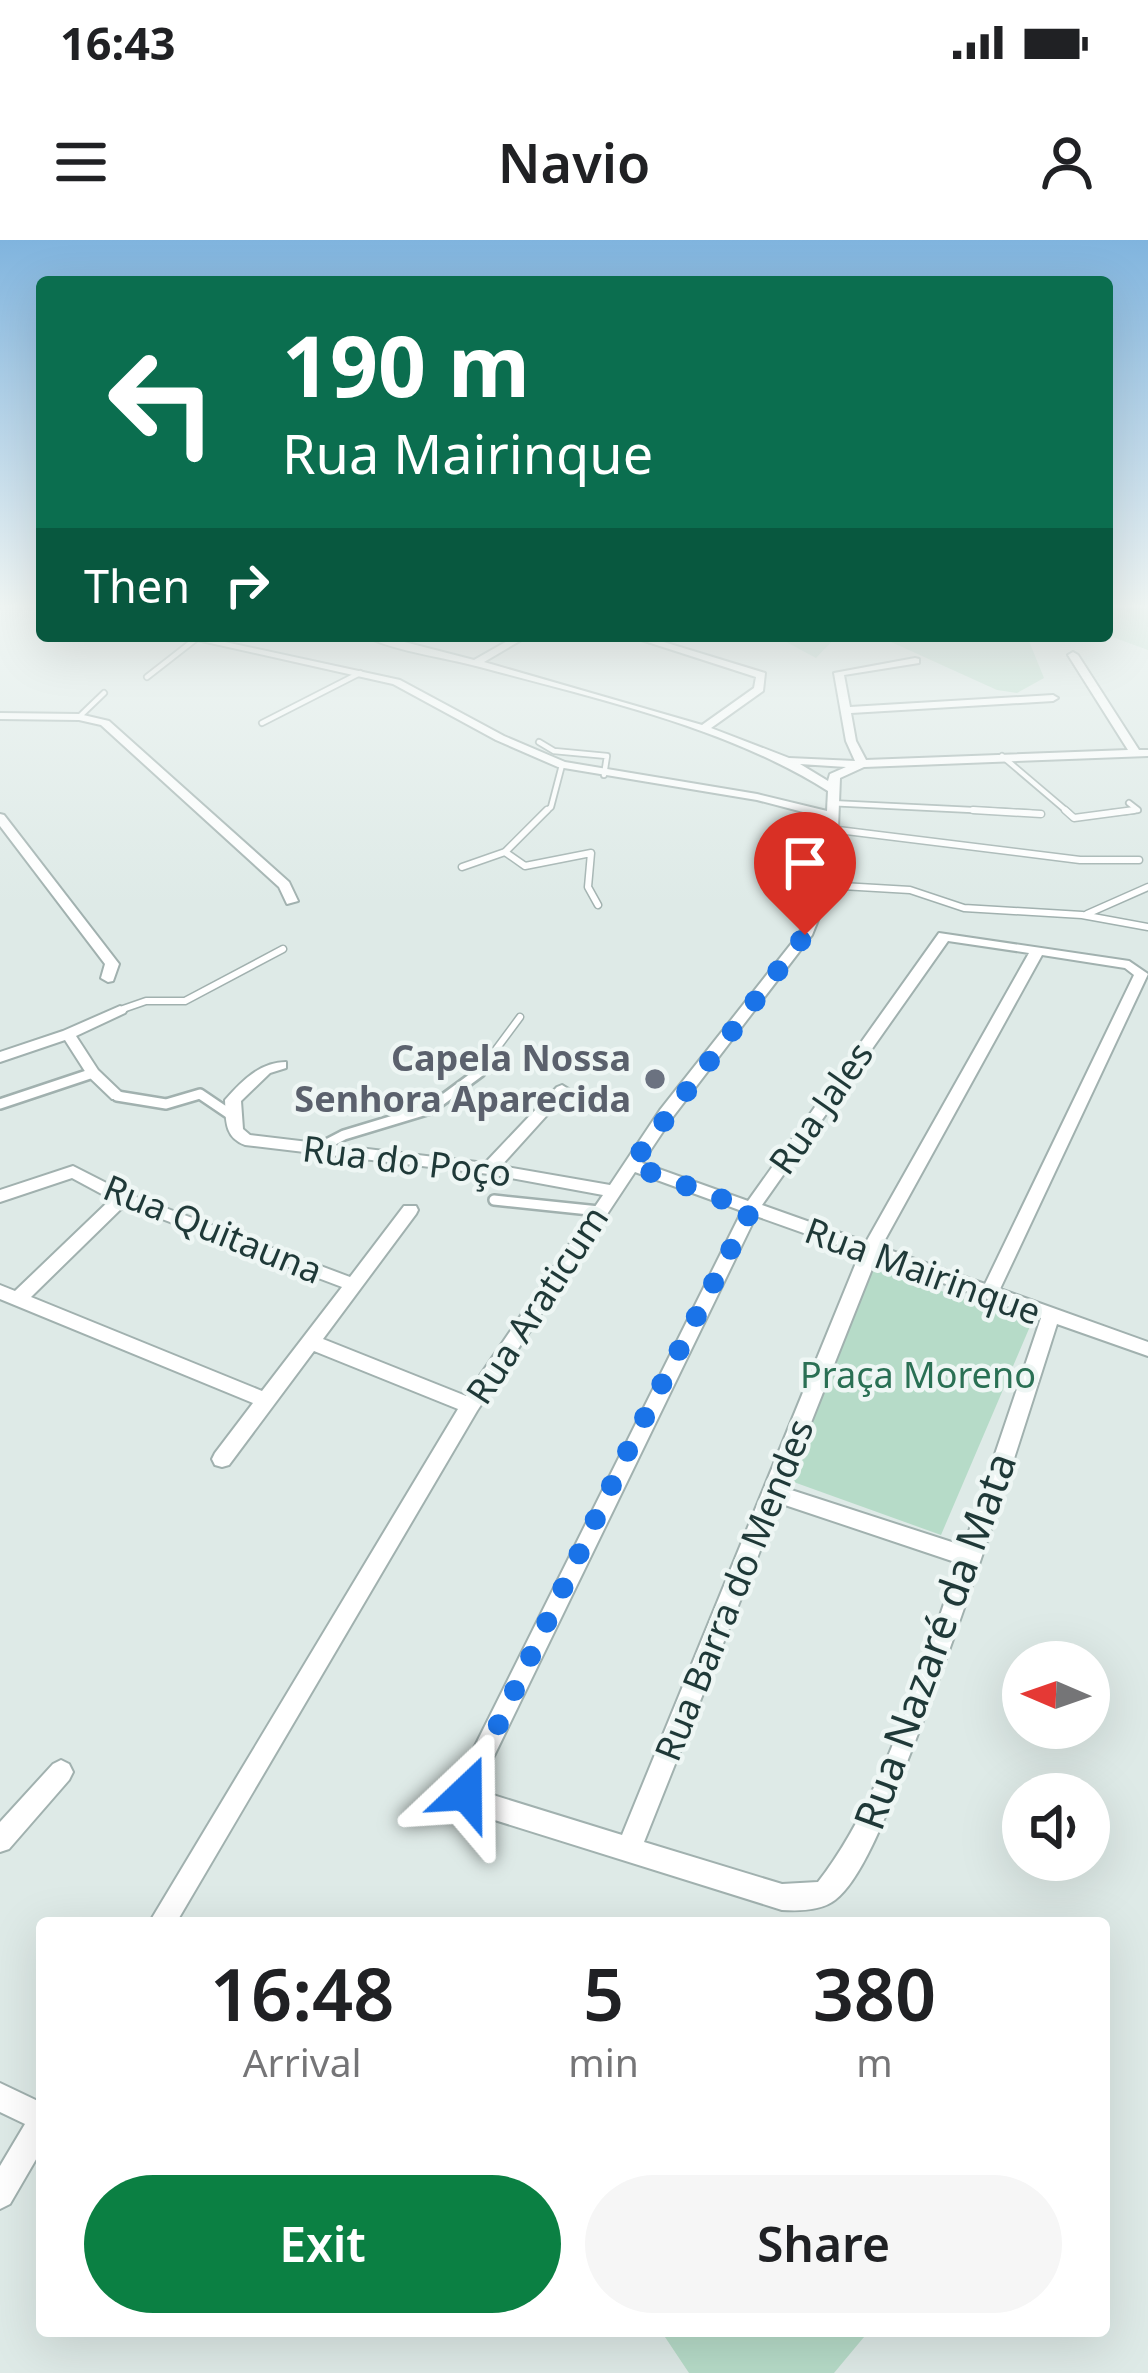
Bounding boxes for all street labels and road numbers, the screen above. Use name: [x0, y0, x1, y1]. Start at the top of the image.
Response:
street label: Rua Jales: [757, 1032, 884, 1184]
street label: Rua do Poço: [300, 1123, 514, 1198]
street label: Rua Quitauna: [97, 1162, 330, 1295]
street label: Rua Araticum: [454, 1196, 619, 1413]
street label: Rua Mairinque: [799, 1205, 1048, 1336]
street label: Rua Barra do Mendes: [643, 1412, 825, 1768]
street label: Rua Nazaré da Mata: [839, 1444, 1028, 1837]

